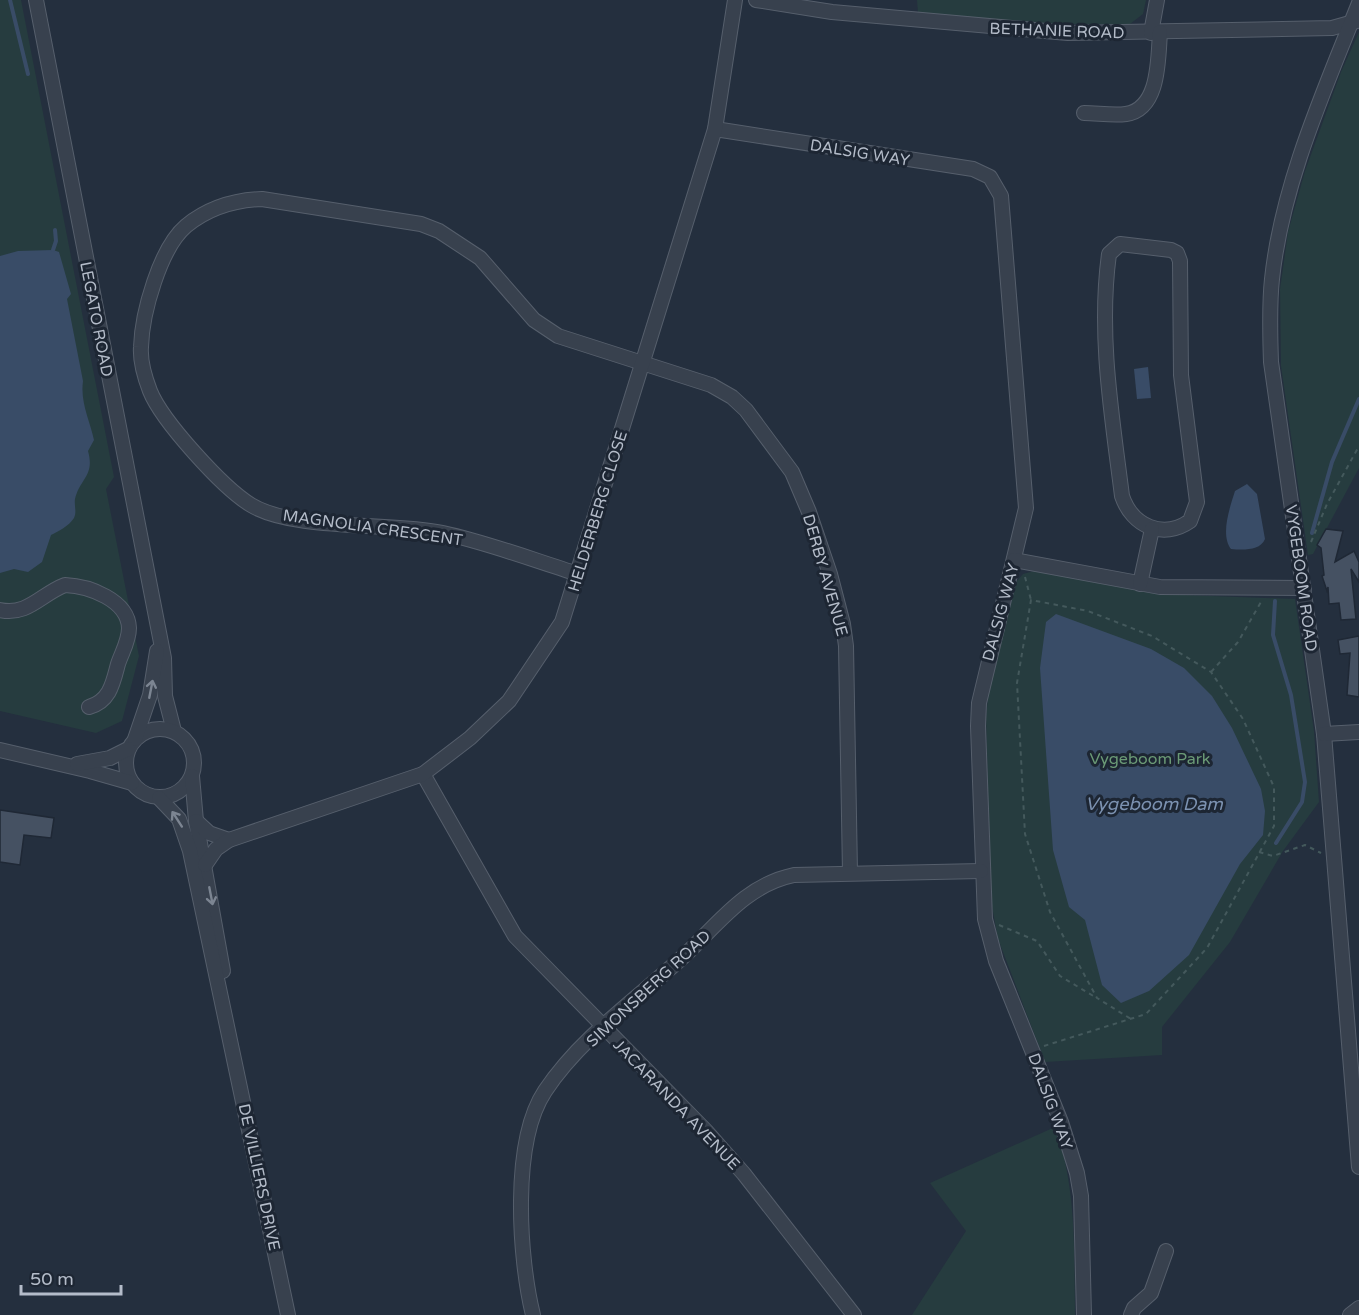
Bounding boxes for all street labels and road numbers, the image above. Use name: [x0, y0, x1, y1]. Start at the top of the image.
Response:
street label: BETHANIE ROAD: [989, 19, 1125, 43]
street label: DALSIG WAY: [808, 135, 911, 171]
street label: LEGATO ROAD: [75, 260, 117, 379]
street label: HELDERBERG CLOSE: [564, 428, 632, 594]
street label: VYGEBOOM ROAD: [1281, 503, 1321, 653]
street label: MAGNOLIA CRESCENT: [282, 505, 464, 551]
street label: DERBY AVENUE: [798, 512, 852, 639]
street label: DALSIG WAY: [978, 561, 1024, 664]
street label: SIMONSBERG ROAD: [582, 926, 715, 1051]
street label: JACARANDA AVENUE: [609, 1035, 744, 1174]
street label: DALSIG WAY: [1023, 1050, 1077, 1152]
street label: DE VILLIERS DRIVE: [234, 1102, 284, 1253]

